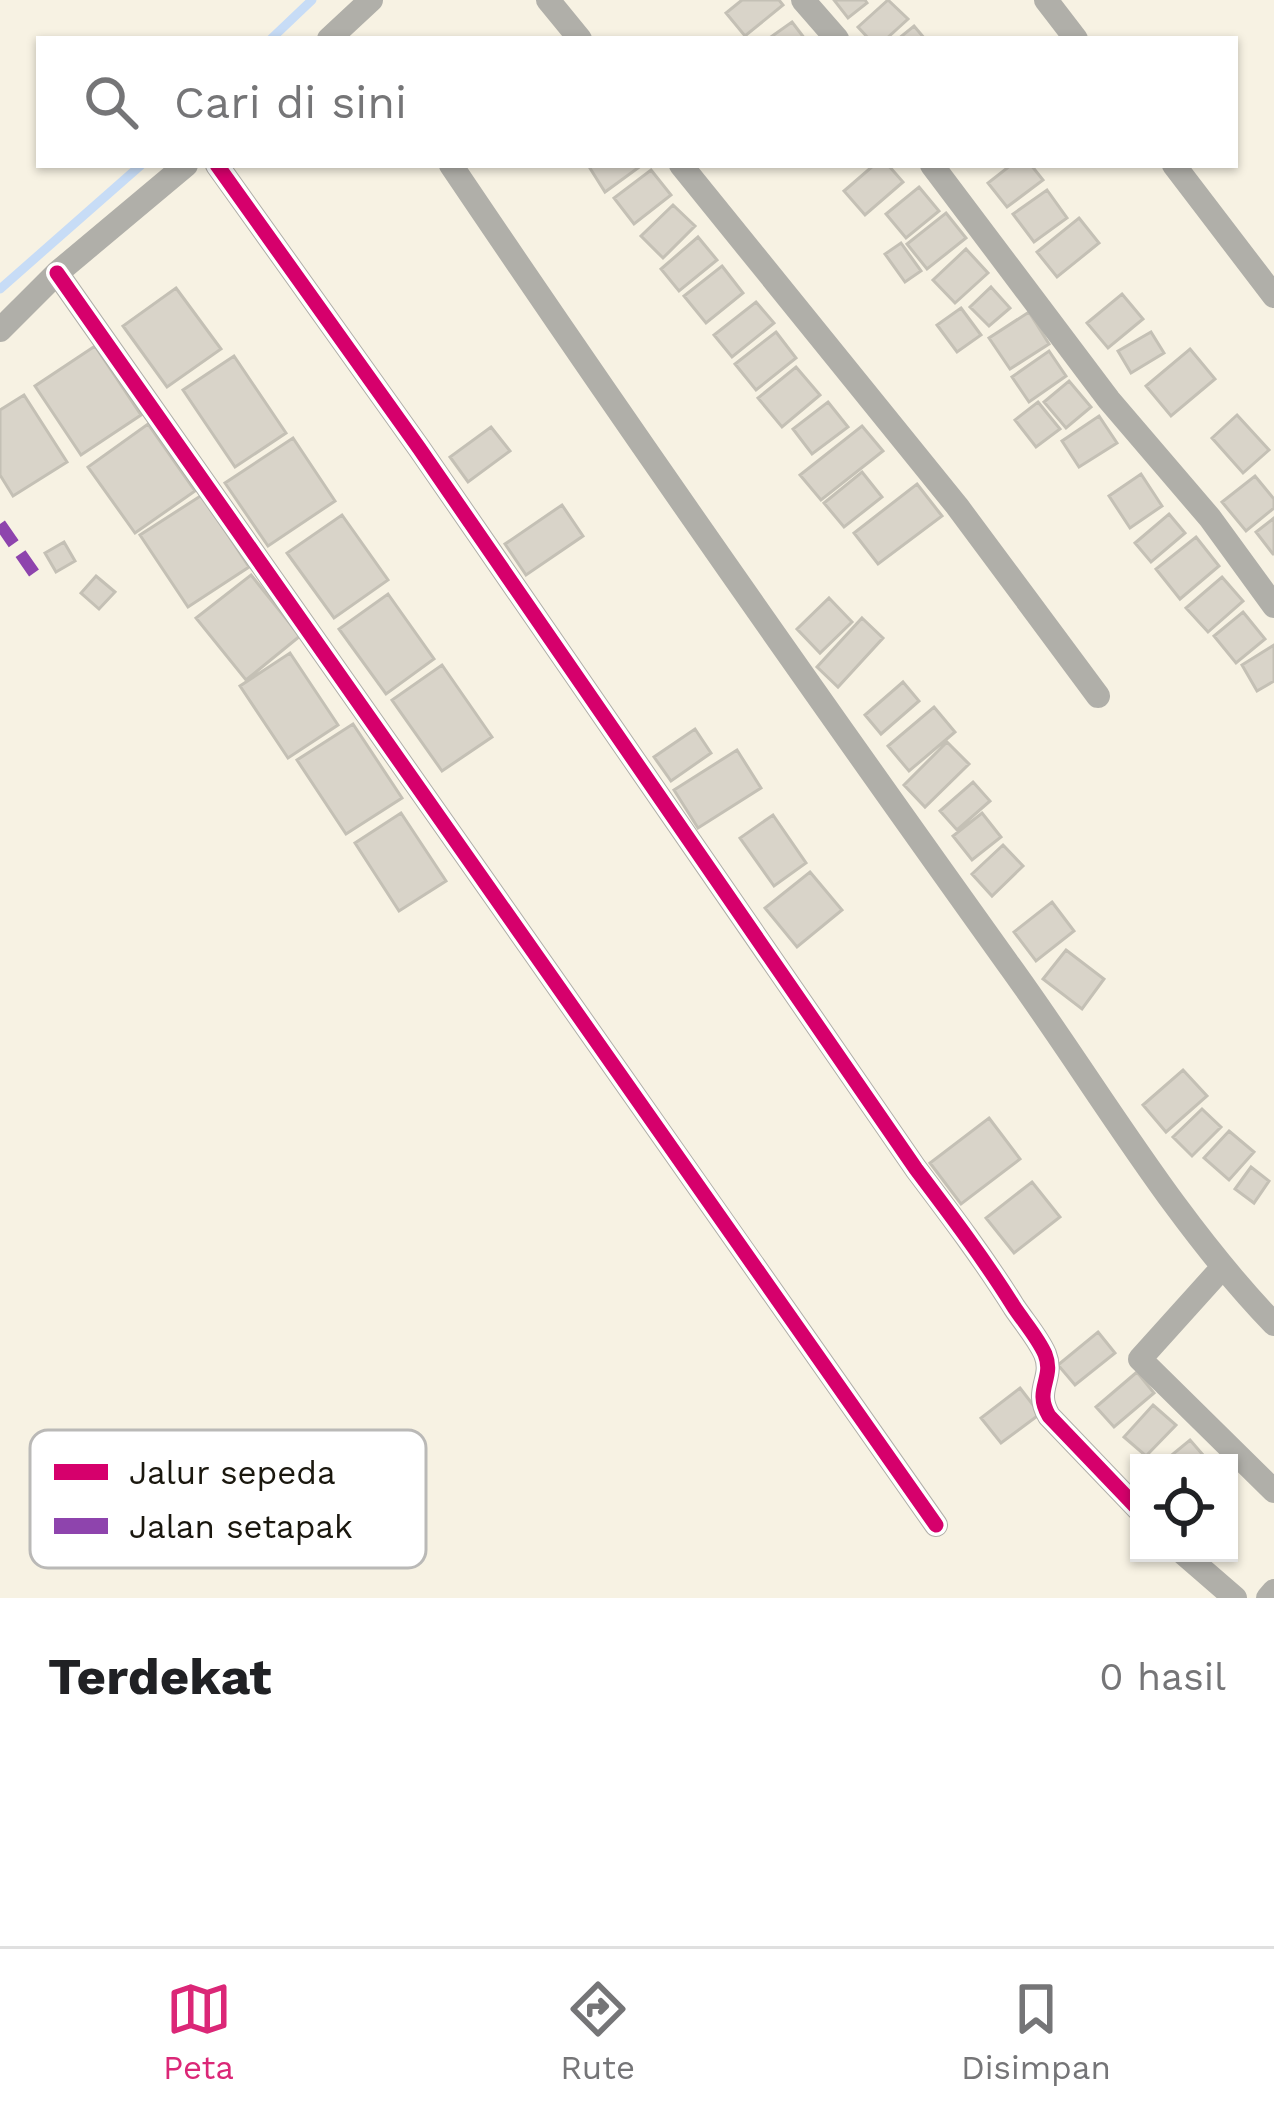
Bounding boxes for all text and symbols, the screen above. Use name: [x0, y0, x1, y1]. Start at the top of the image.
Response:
search box: [36, 36, 1238, 168]
icon: search: [78, 69, 144, 135]
text: Cari di sini: [174, 76, 407, 129]
legend: [30, 1430, 426, 1568]
text: Jalur sepeda: [129, 1453, 336, 1492]
map controls: [1130, 1454, 1238, 1562]
button: locate: [1130, 1454, 1238, 1562]
text: Jalan setapak: [129, 1507, 353, 1546]
text: Terdekat: [48, 1647, 272, 1706]
text: 0 hasil: [1099, 1654, 1226, 1699]
tab: Peta: [163, 1976, 234, 2087]
tab: Rute: [560, 1976, 635, 2087]
tab: Disimpan: [961, 1976, 1111, 2087]

